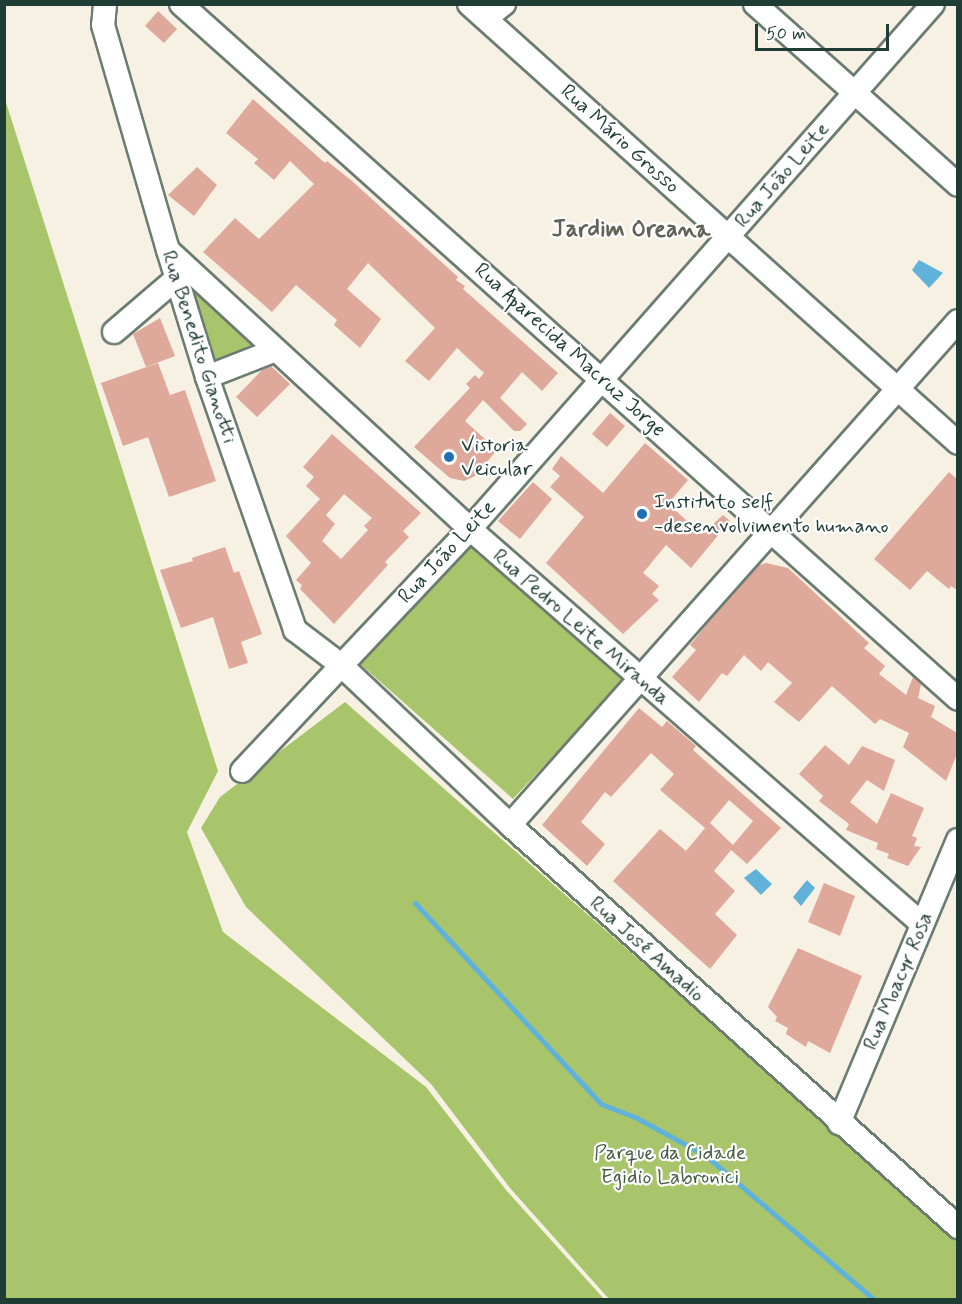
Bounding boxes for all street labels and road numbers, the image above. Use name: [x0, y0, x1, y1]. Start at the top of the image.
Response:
street label: Rua Mário Grosso: [555, 79, 685, 199]
street label: Rua João Leite: [729, 117, 835, 233]
street label: Rua Benedito Gianotti: [156, 249, 242, 445]
street label: Rua Aparecida Macruz Jorge: [470, 258, 670, 442]
street label: Rua João Leite: [392, 495, 502, 609]
street label: Rua Pedro Leite Miranda: [487, 543, 675, 711]
street label: Rua José Amadio: [584, 890, 710, 1008]
street label: Rua Moacyr Rosa: [857, 907, 939, 1055]

